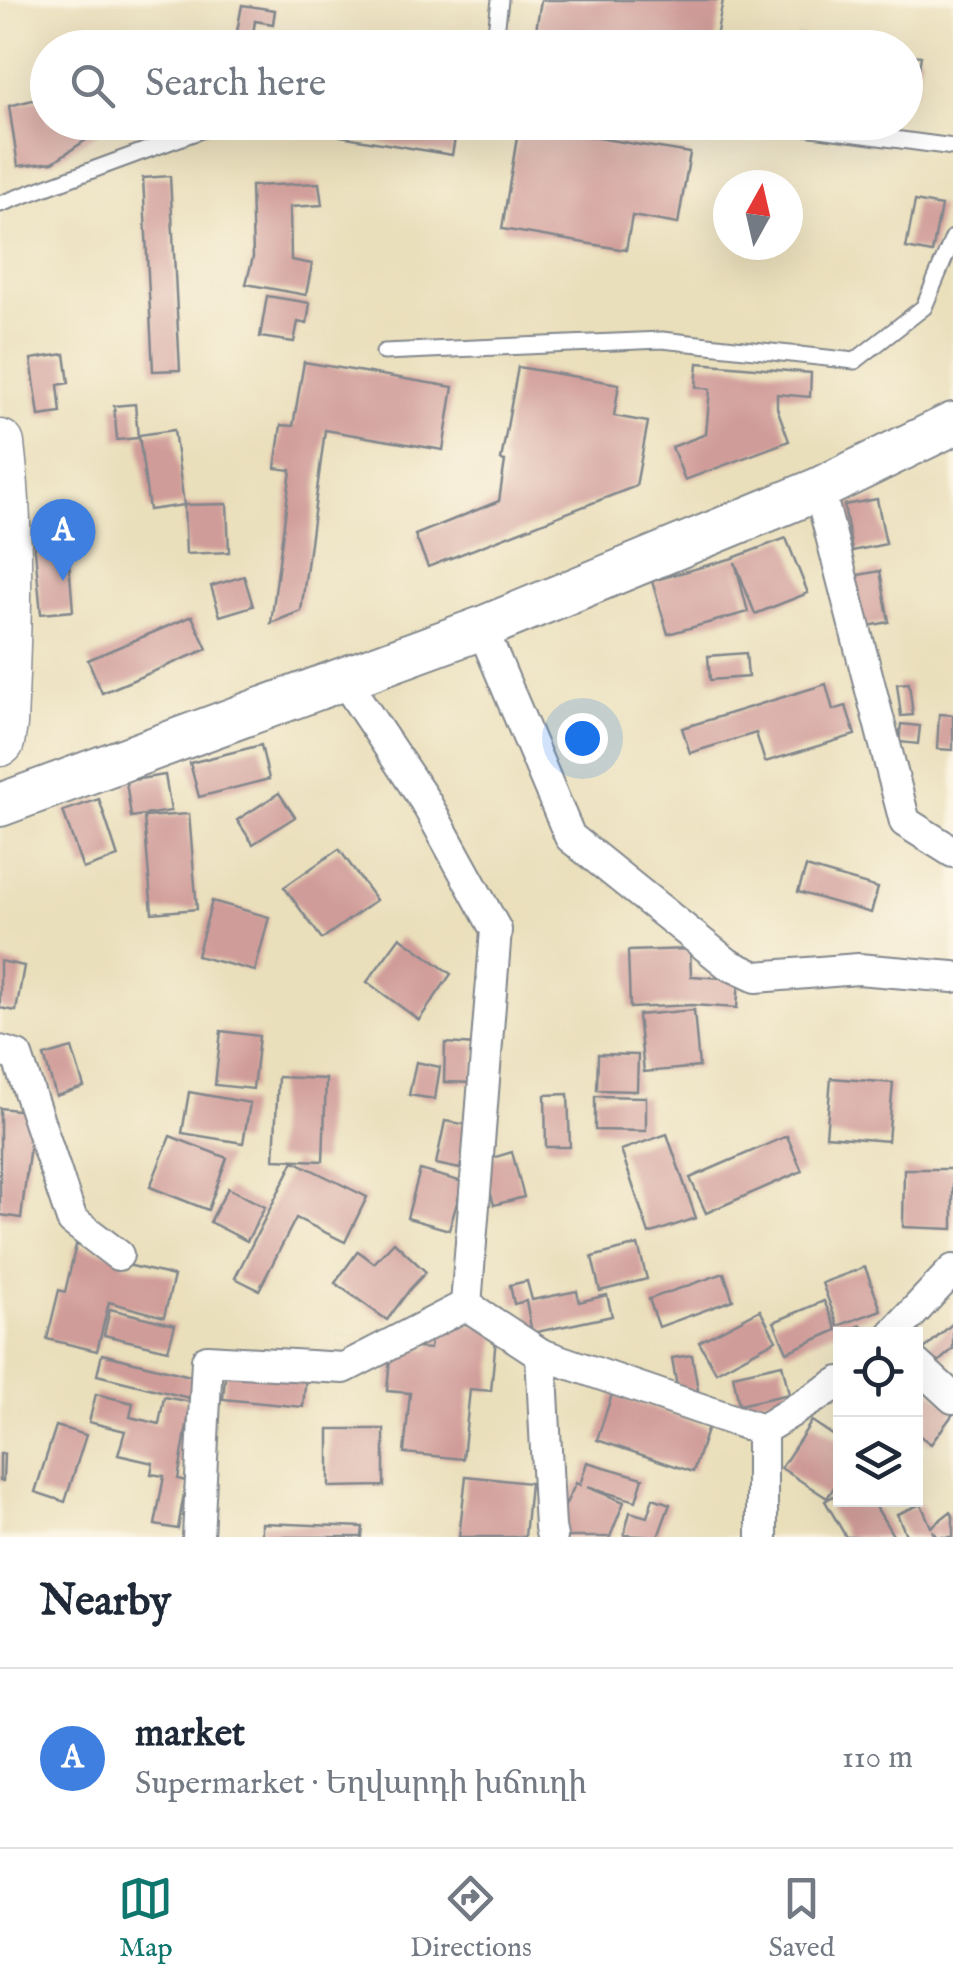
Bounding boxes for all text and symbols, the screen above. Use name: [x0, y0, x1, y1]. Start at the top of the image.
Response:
search box: [30, 30, 923, 140]
icon: search: [65, 58, 120, 113]
text: Search here: [145, 61, 326, 109]
north arrow: [713, 170, 803, 260]
pin: A: [30, 498, 96, 581]
your location: [557, 713, 608, 764]
map controls: [833, 1327, 923, 1507]
button: locate: [833, 1327, 923, 1417]
button: layers: [833, 1417, 923, 1507]
text: Nearby: [40, 1576, 171, 1629]
text: market: [135, 1711, 245, 1759]
text: A: [62, 1738, 83, 1779]
text: 110 m: [842, 1738, 913, 1779]
text: Supermarket · Եղվարդի խճուղի: [135, 1764, 587, 1805]
tab: Map: [118, 1871, 173, 1966]
tab: Directions: [410, 1871, 532, 1966]
tab: Saved: [768, 1871, 835, 1966]

